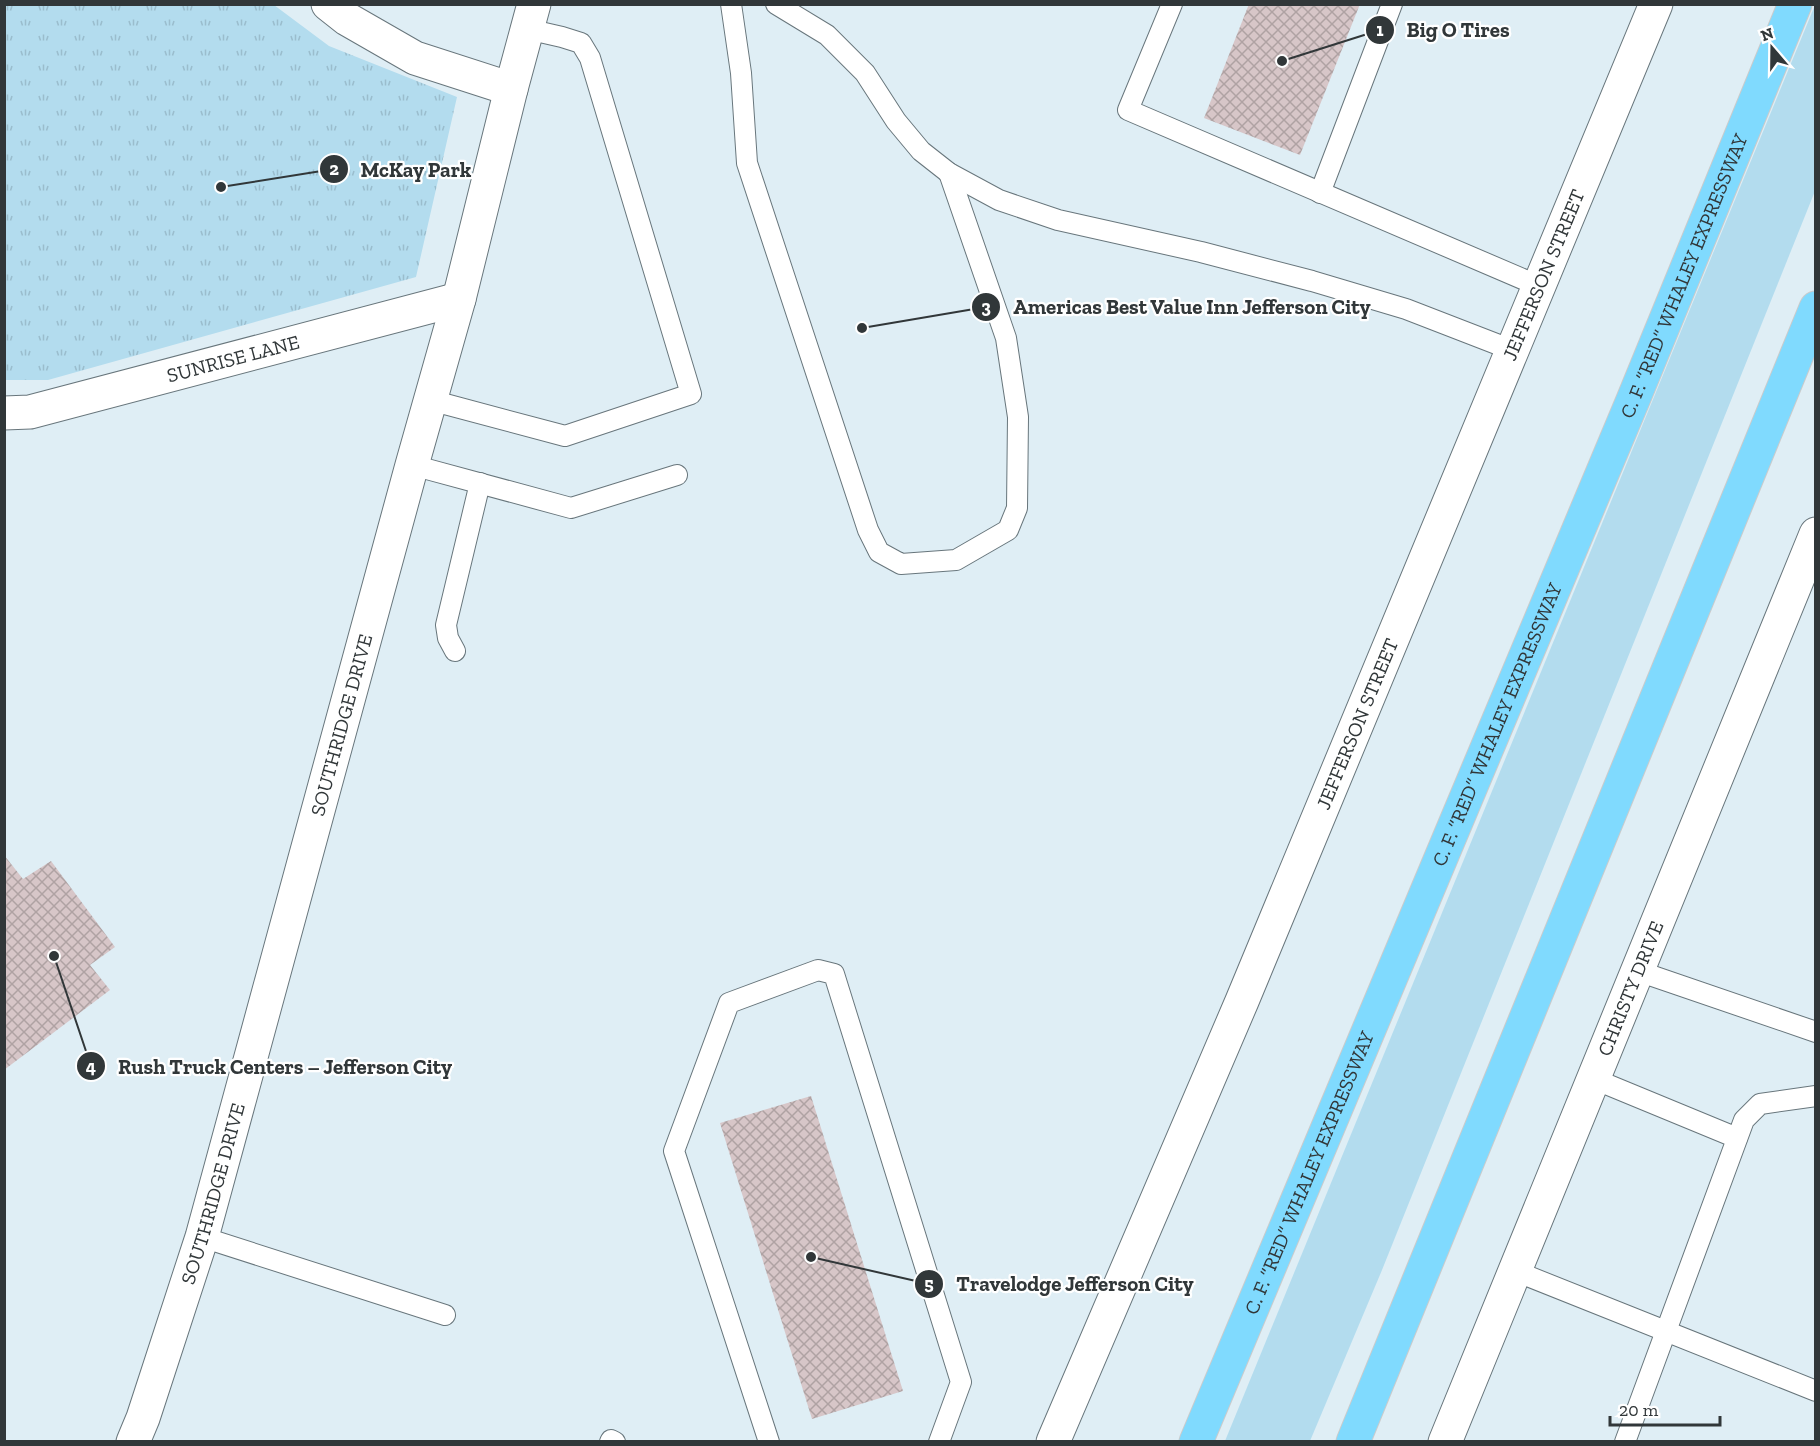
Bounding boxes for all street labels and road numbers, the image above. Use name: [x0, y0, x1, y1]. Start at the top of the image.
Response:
street label: C. F. “RED” WHALEY EXPRESSWAY: [1615, 130, 1753, 422]
street label: JEFFERSON STREET: [1497, 186, 1590, 364]
street label: SUNRISE LANE: [164, 330, 302, 387]
street label: C. F. “RED” WHALEY EXPRESSWAY: [1427, 579, 1567, 870]
street label: SOUTHRIDGE DRIVE: [305, 631, 377, 819]
street label: JEFFERSON STREET: [1311, 635, 1403, 813]
street label: CHRISTY DRIVE: [1592, 917, 1669, 1059]
street label: C. F. “RED” WHALEY EXPRESSWAY: [1239, 1027, 1379, 1318]
street label: SOUTHRIDGE DRIVE: [175, 1100, 250, 1287]

